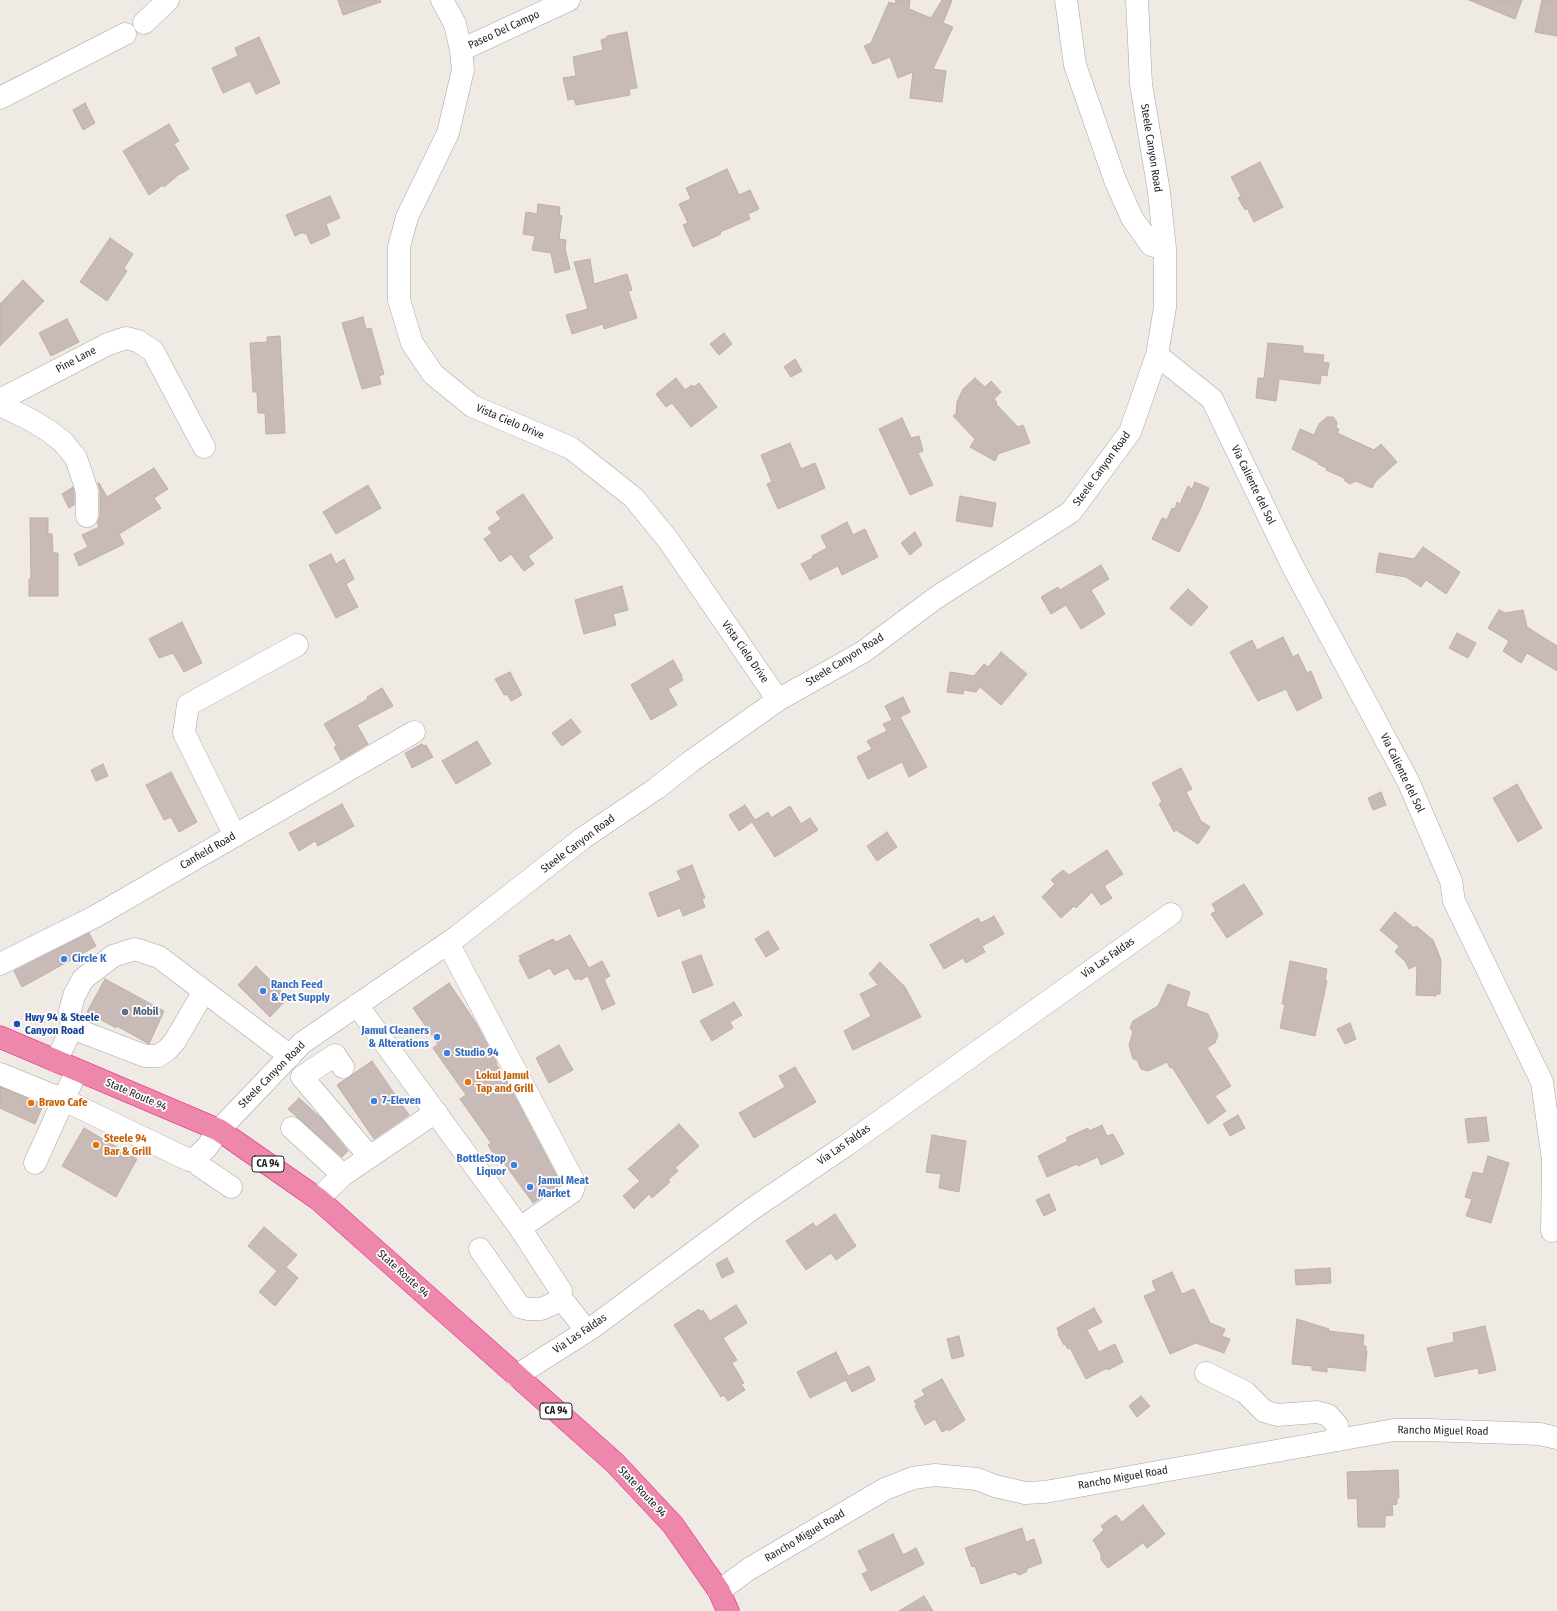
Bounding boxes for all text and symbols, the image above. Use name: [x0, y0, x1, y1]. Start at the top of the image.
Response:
street label: Paseo Del Campo: [466, 8, 542, 52]
street label: Steele Canyon Road: [1138, 103, 1164, 193]
street label: Pine Lane: [54, 344, 98, 376]
street label: Vista Cielo Drive: [474, 402, 546, 442]
street label: Steele Canyon Road: [1070, 429, 1134, 509]
street label: Via Caliente del Sol: [1228, 443, 1278, 527]
street label: Vista Cielo Drive: [719, 618, 771, 686]
street label: Steele Canyon Road: [804, 631, 886, 689]
street label: Via Caliente del Sol: [1377, 731, 1427, 815]
street label: Steele Canyon Road: [538, 812, 618, 876]
street label: Canfield Road: [178, 830, 238, 872]
street label: Via Las Faldas: [1079, 935, 1137, 981]
place label: Circle K: [72, 952, 106, 966]
marker: Circle K: [59, 954, 69, 964]
place label: Ranch Feed & Pet Supply: [271, 978, 330, 1004]
marker: Ranch Feed & Pet Supply: [258, 986, 268, 996]
place label: Mobil: [133, 1005, 159, 1019]
marker: Mobil: [120, 1007, 130, 1017]
place label: Hwy 94 & Steele Canyon Road: [25, 1011, 99, 1037]
marker: Hwy 94 & Steele Canyon Road: [12, 1019, 22, 1029]
place label: Jamul Cleaners & Alterations: [361, 1024, 429, 1050]
marker: Jamul Cleaners & Alterations: [432, 1032, 442, 1042]
street label: Steele Canyon Road: [236, 1039, 308, 1111]
place label: Studio 94: [455, 1046, 499, 1060]
marker: Studio 94: [442, 1048, 452, 1058]
place label: Lokul Jamul Tap and Grill: [476, 1069, 533, 1095]
street label: State Route 94: [103, 1076, 169, 1114]
marker: Lokul Jamul Tap and Grill: [463, 1077, 473, 1087]
place label: 7-Eleven: [382, 1094, 421, 1108]
place label: Bravo Cafe: [39, 1096, 88, 1110]
marker: 7-Eleven: [369, 1096, 379, 1106]
marker: Bravo Cafe: [26, 1098, 36, 1108]
street label: Via Las Faldas: [815, 1122, 873, 1168]
place label: Steele 94 Bar & Grill: [104, 1132, 151, 1158]
marker: Steele 94 Bar & Grill: [91, 1140, 101, 1150]
place label: BottleStop Liquor: [457, 1152, 506, 1178]
road number: CA 94: [252, 1156, 284, 1172]
marker: BottleStop Liquor: [509, 1160, 519, 1170]
place label: Jamul Meat Market: [538, 1174, 589, 1200]
marker: Jamul Meat Market: [525, 1182, 535, 1192]
street label: State Route 94: [374, 1247, 432, 1301]
street label: Via Las Faldas: [551, 1311, 609, 1357]
road number: CA 94: [540, 1403, 572, 1419]
street label: Rancho Miguel Road: [1397, 1424, 1489, 1438]
street label: State Route 94: [615, 1464, 669, 1520]
street label: Rancho Miguel Road: [1077, 1464, 1169, 1492]
street label: Rancho Miguel Road: [763, 1507, 847, 1565]

